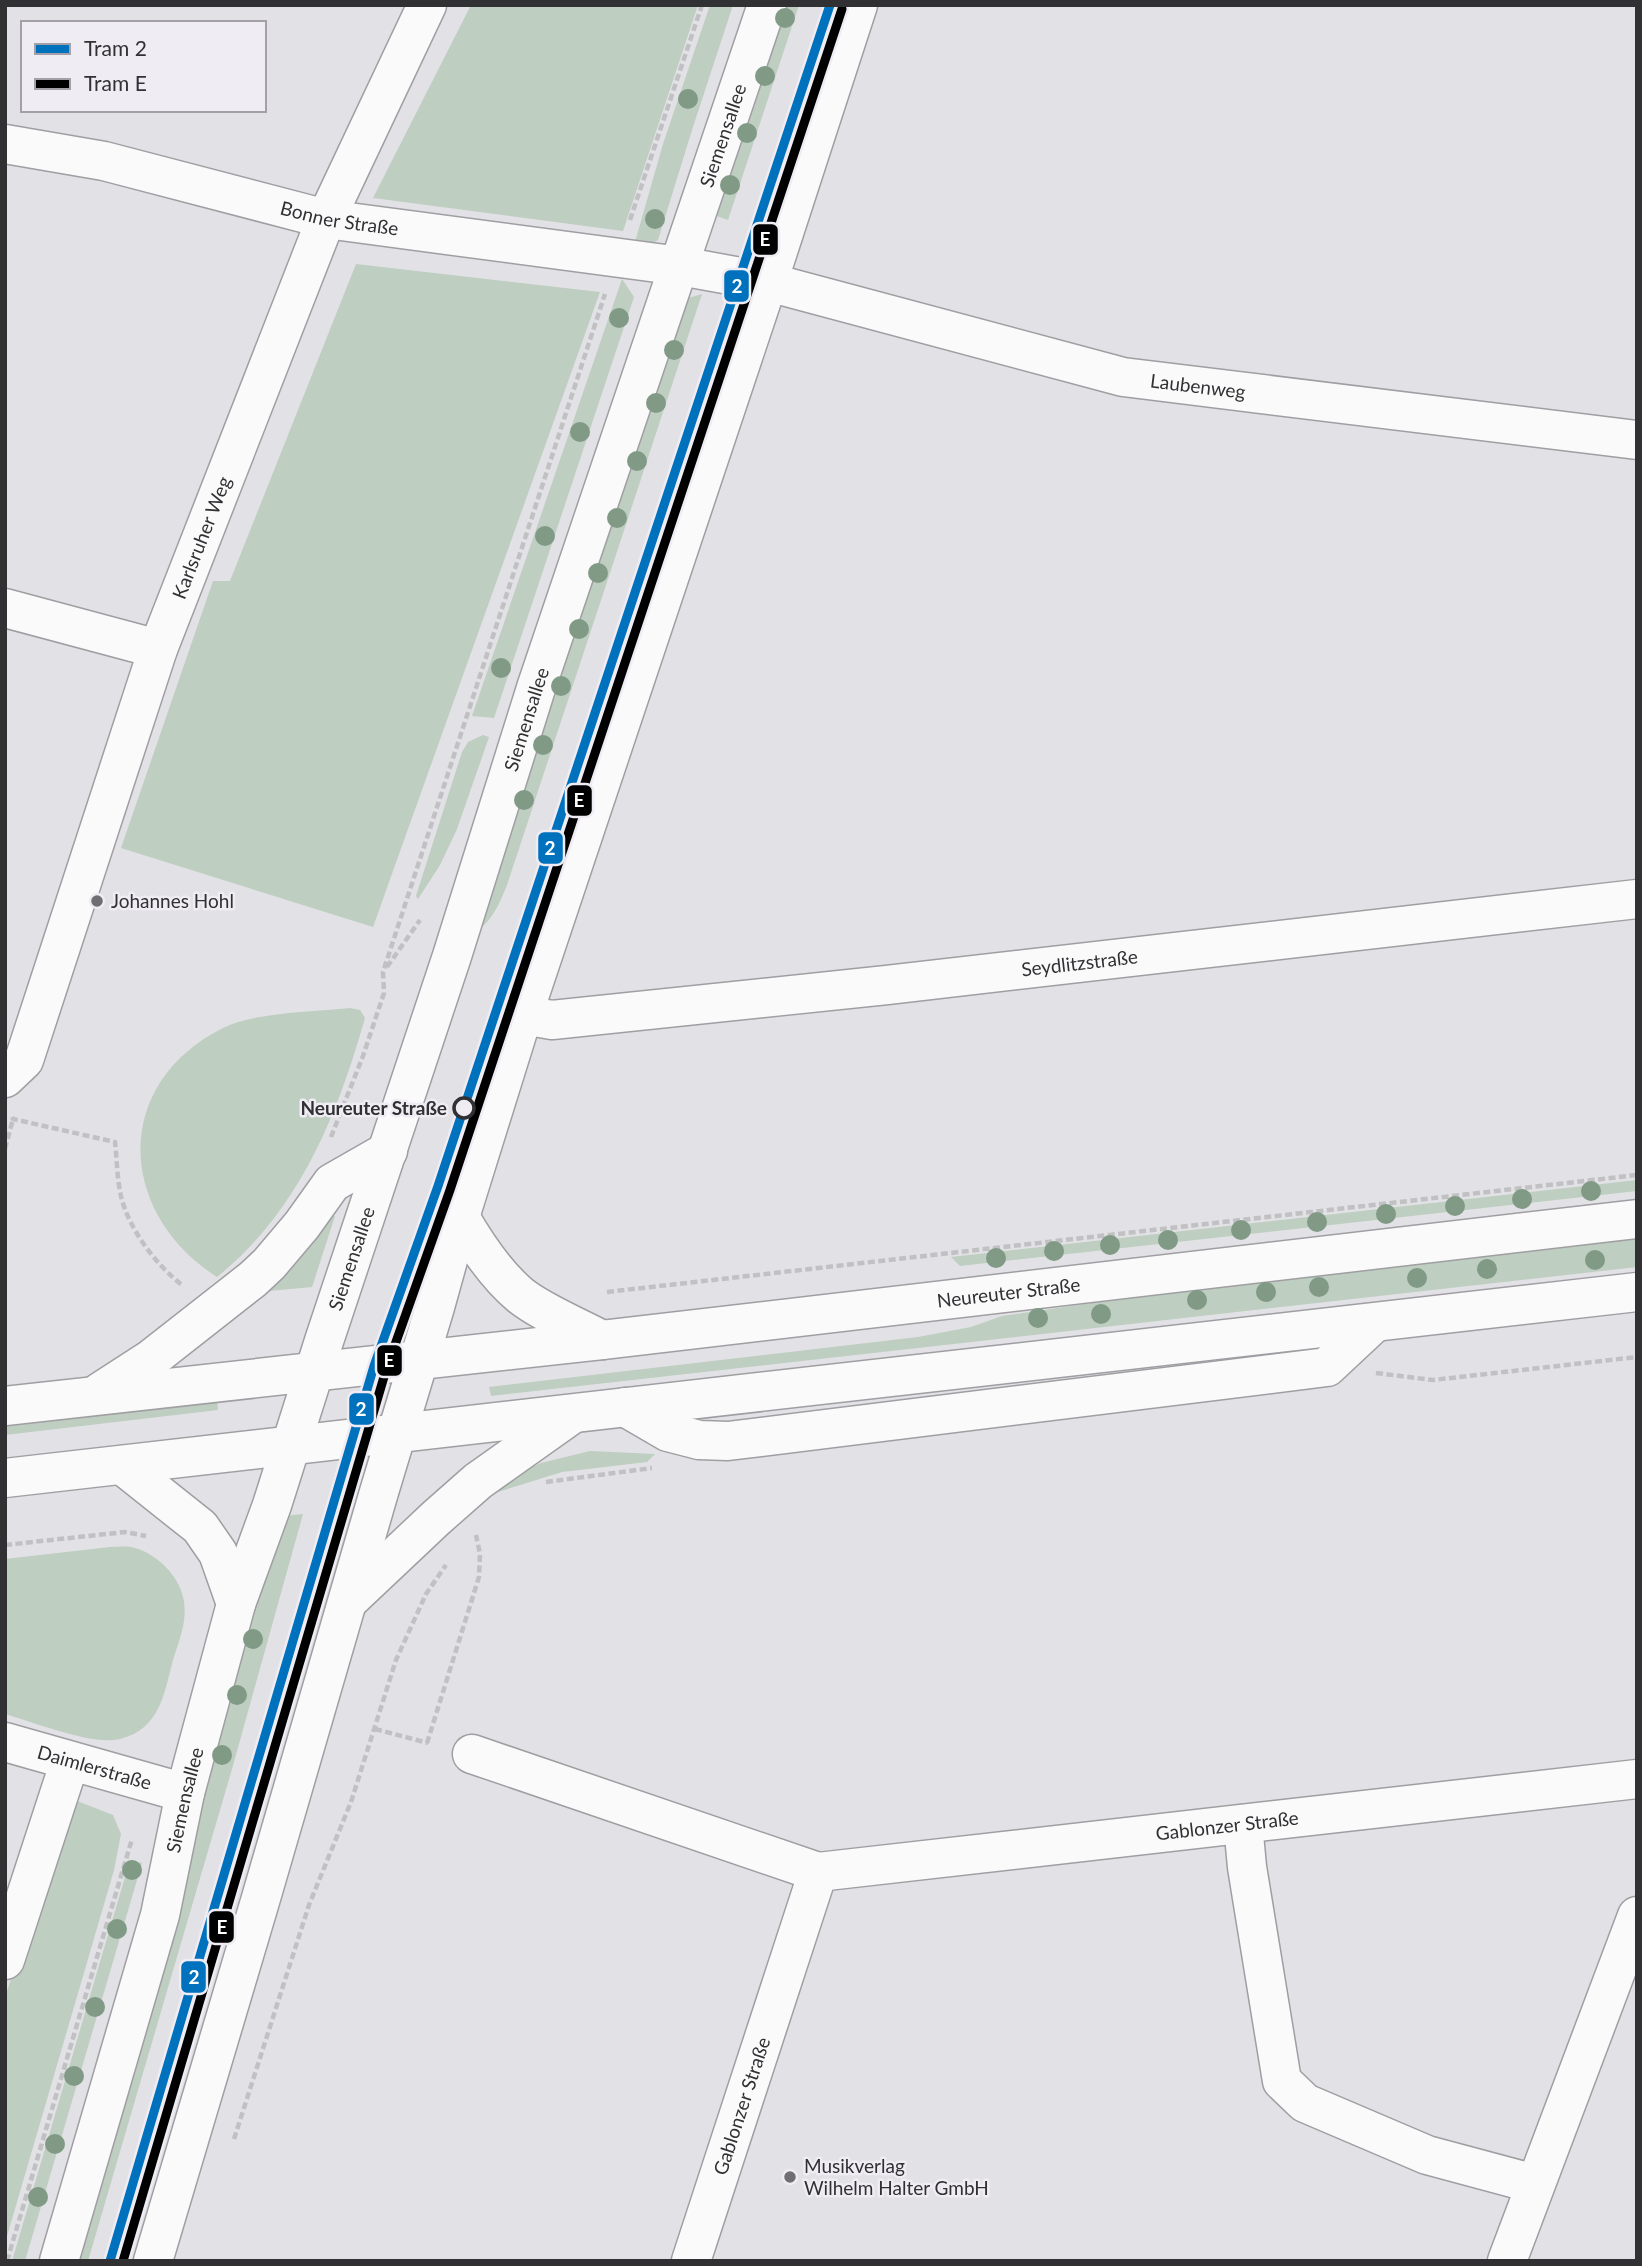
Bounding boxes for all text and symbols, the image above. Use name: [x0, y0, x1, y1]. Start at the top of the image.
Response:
legend: [21, 21, 266, 112]
text: Tram 2: [84, 35, 147, 60]
text: Tram E: [84, 70, 147, 95]
street label: Siemensallee: [694, 80, 751, 190]
street label: Bonner Straße: [278, 196, 400, 239]
line badge: E: [752, 223, 779, 256]
text: E: [760, 227, 771, 250]
line badge: 2: [723, 269, 750, 303]
text: 2: [731, 274, 743, 297]
street label: Laubenweg: [1149, 368, 1247, 403]
street label: Karlsruher Weg: [167, 473, 235, 602]
street label: Siemensallee: [499, 664, 553, 774]
line badge: E: [566, 784, 593, 817]
text: E: [574, 788, 585, 811]
line badge: 2: [537, 831, 564, 865]
text: 2: [544, 836, 556, 859]
place label: Johannes Hohl: [111, 889, 234, 912]
marker: Johannes Hohl: [89, 893, 105, 909]
street label: Seydlitzstraße: [1020, 944, 1139, 981]
place label: Neureuter Straße: [300, 1096, 447, 1119]
marker: Neureuter Straße: [453, 1097, 475, 1119]
street label: Siemensallee: [323, 1204, 379, 1313]
street label: Neureuter Straße: [936, 1272, 1082, 1312]
line badge: E: [376, 1344, 403, 1377]
text: E: [384, 1348, 395, 1371]
line badge: 2: [348, 1392, 375, 1426]
text: 2: [355, 1397, 367, 1420]
street label: Daimlerstraße: [35, 1740, 154, 1794]
street label: Siemensallee: [161, 1745, 208, 1855]
street label: Gablonzer Straße: [1154, 1806, 1300, 1845]
line badge: E: [208, 1910, 235, 1944]
text: E: [217, 1915, 228, 1938]
line badge: 2: [180, 1960, 207, 1994]
text: 2: [188, 1965, 200, 1988]
street label: Gablonzer Straße: [708, 2034, 774, 2178]
place label: Musikverlag Wilhelm Halter GmbH: [804, 2154, 989, 2199]
marker: Musikverlag Wilhelm Halter GmbH: [782, 2169, 798, 2185]

